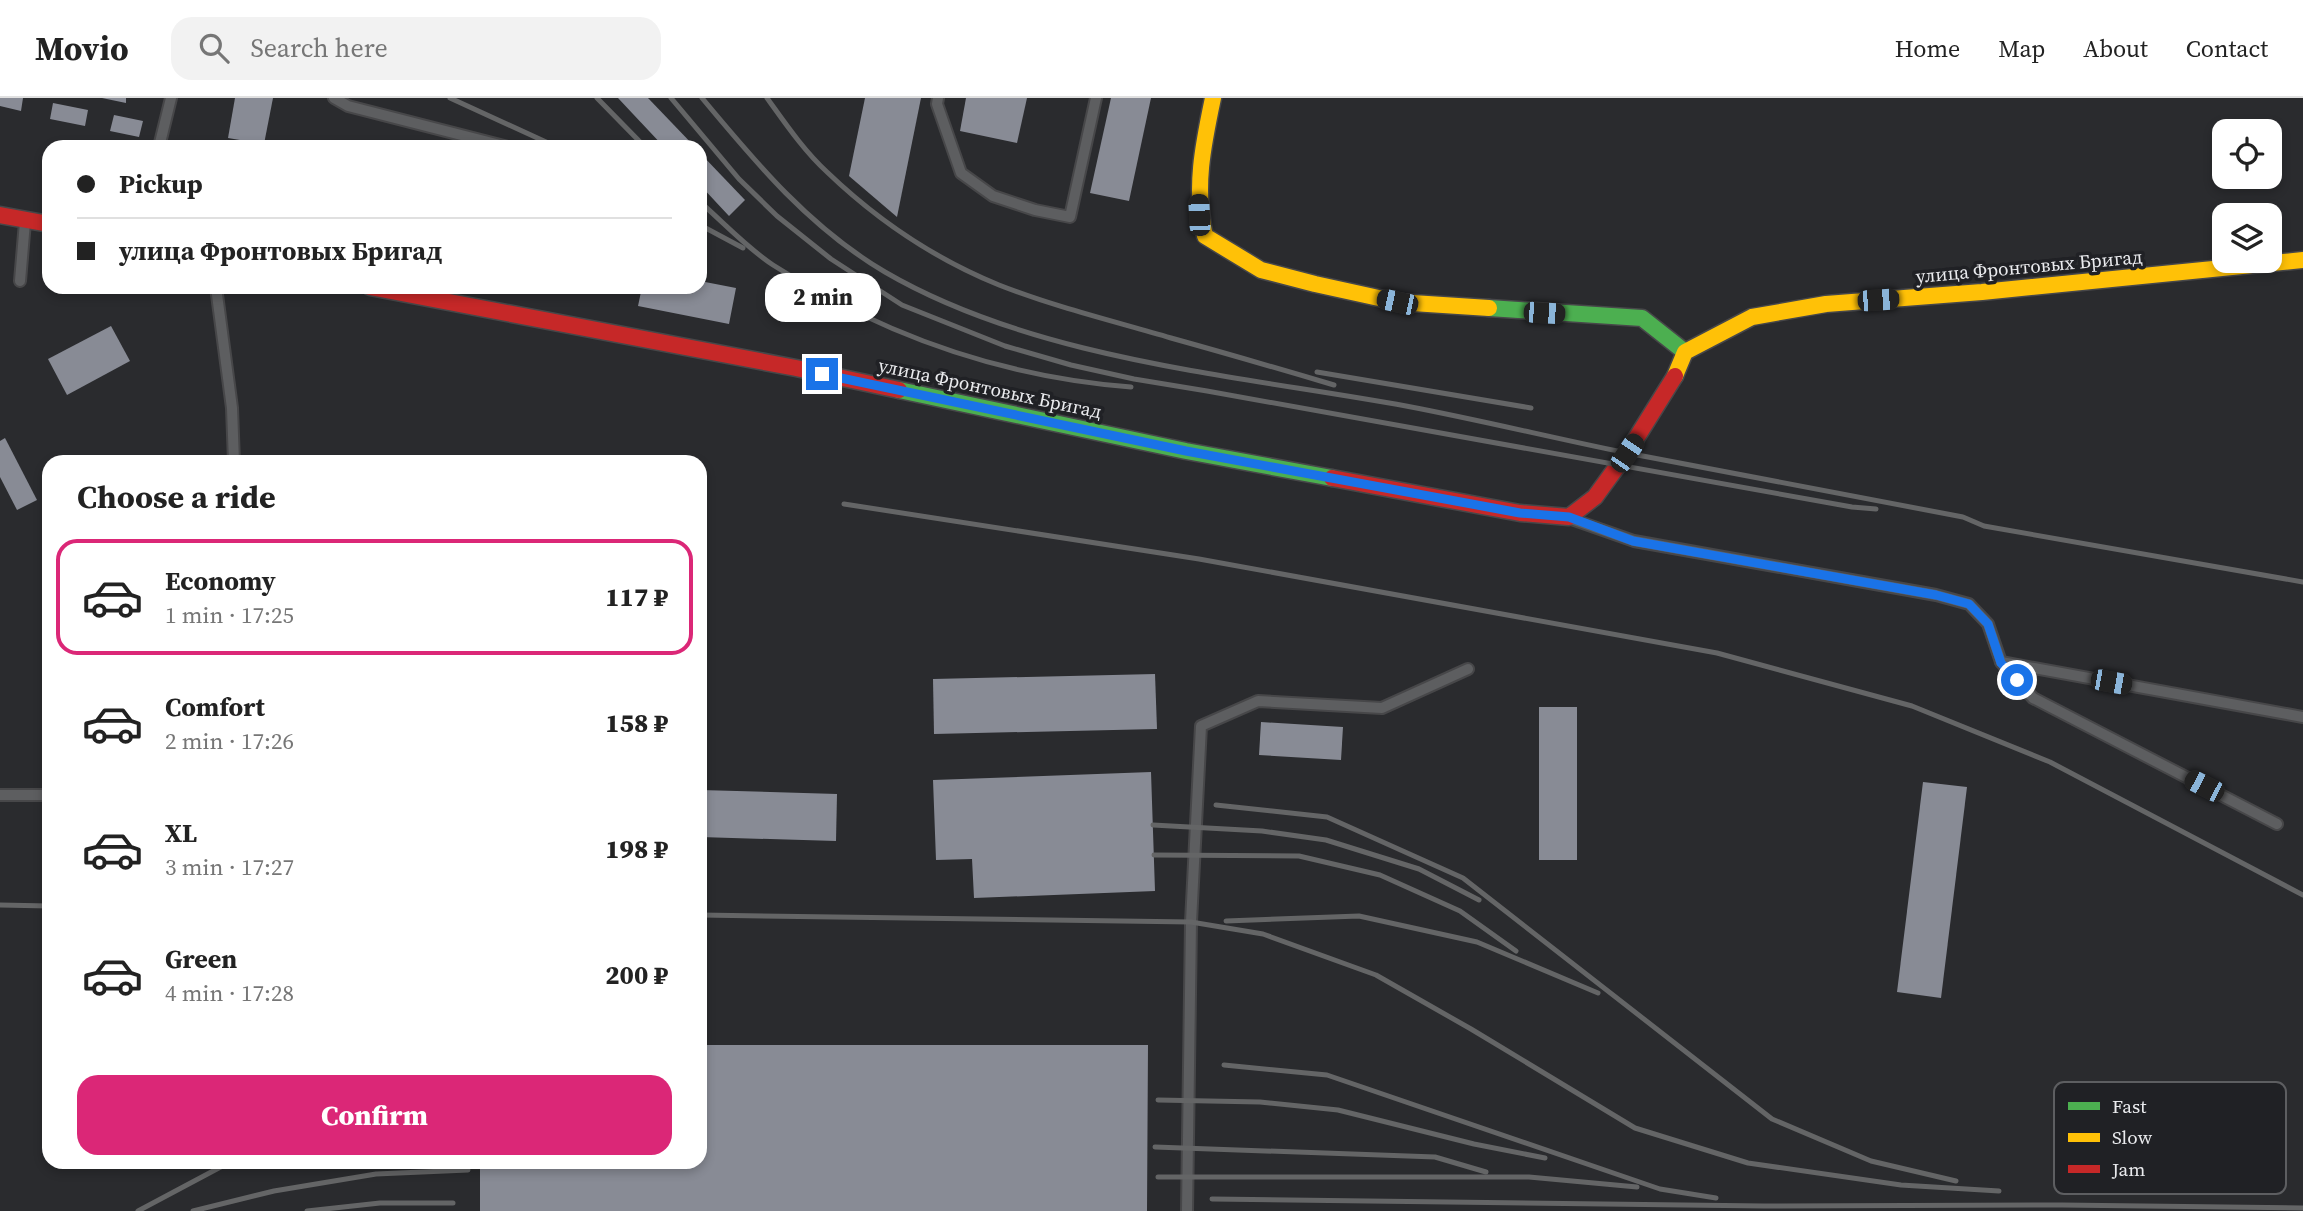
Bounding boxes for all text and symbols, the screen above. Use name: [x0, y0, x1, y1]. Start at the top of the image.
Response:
search box: [171, 17, 661, 80]
text: Movio: [35, 26, 129, 71]
icon: search: [195, 29, 233, 67]
text: Search here: [251, 30, 388, 66]
text: Home: [1895, 32, 1960, 65]
text: Map: [1998, 32, 2045, 65]
text: About: [2083, 32, 2148, 65]
text: Contact: [2186, 32, 2268, 65]
map controls: [2212, 119, 2282, 273]
button: locate: [2212, 119, 2282, 189]
text: Pickup: [119, 166, 203, 202]
car: [1188, 193, 1211, 237]
button: layers: [2212, 203, 2282, 273]
text: улица Фронтовых Бригад: [119, 233, 442, 269]
street label: улица Фронтовых Бригад: [1914, 243, 2144, 289]
callout: 2 min: [764, 272, 880, 322]
text: 2 min: [793, 281, 853, 313]
car: [1375, 287, 1420, 317]
car: [1857, 288, 1900, 312]
car: [1523, 301, 1566, 325]
street label: улица Фронтовых Бригад: [876, 352, 1104, 424]
route end: [806, 358, 838, 390]
car: [1607, 430, 1648, 476]
text: Choose a ride: [77, 475, 276, 519]
text: Economy: [165, 563, 276, 599]
icon: car: [81, 566, 144, 629]
text: 117 ₽: [605, 579, 668, 615]
text: 1 min · 17:25: [165, 599, 294, 631]
route start: [2001, 664, 2033, 696]
car: [2089, 668, 2134, 696]
text: Comfort: [165, 689, 265, 725]
icon: car: [81, 692, 144, 755]
text: 158 ₽: [605, 705, 668, 741]
text: 2 min · 17:26: [165, 725, 294, 757]
car: [2181, 767, 2228, 805]
text: XL: [165, 815, 197, 851]
icon: car: [81, 818, 144, 881]
text: 198 ₽: [605, 831, 668, 867]
text: 3 min · 17:27: [165, 851, 294, 883]
text: Green: [165, 941, 237, 977]
icon: car: [81, 944, 144, 1007]
text: 200 ₽: [605, 957, 668, 993]
text: 4 min · 17:28: [165, 977, 294, 1009]
button: Confirm: [77, 1075, 672, 1155]
legend: [2054, 1082, 2286, 1194]
text: Fast: [2112, 1093, 2147, 1119]
text: Slow: [2112, 1124, 2153, 1150]
text: Jam: [2111, 1156, 2145, 1182]

